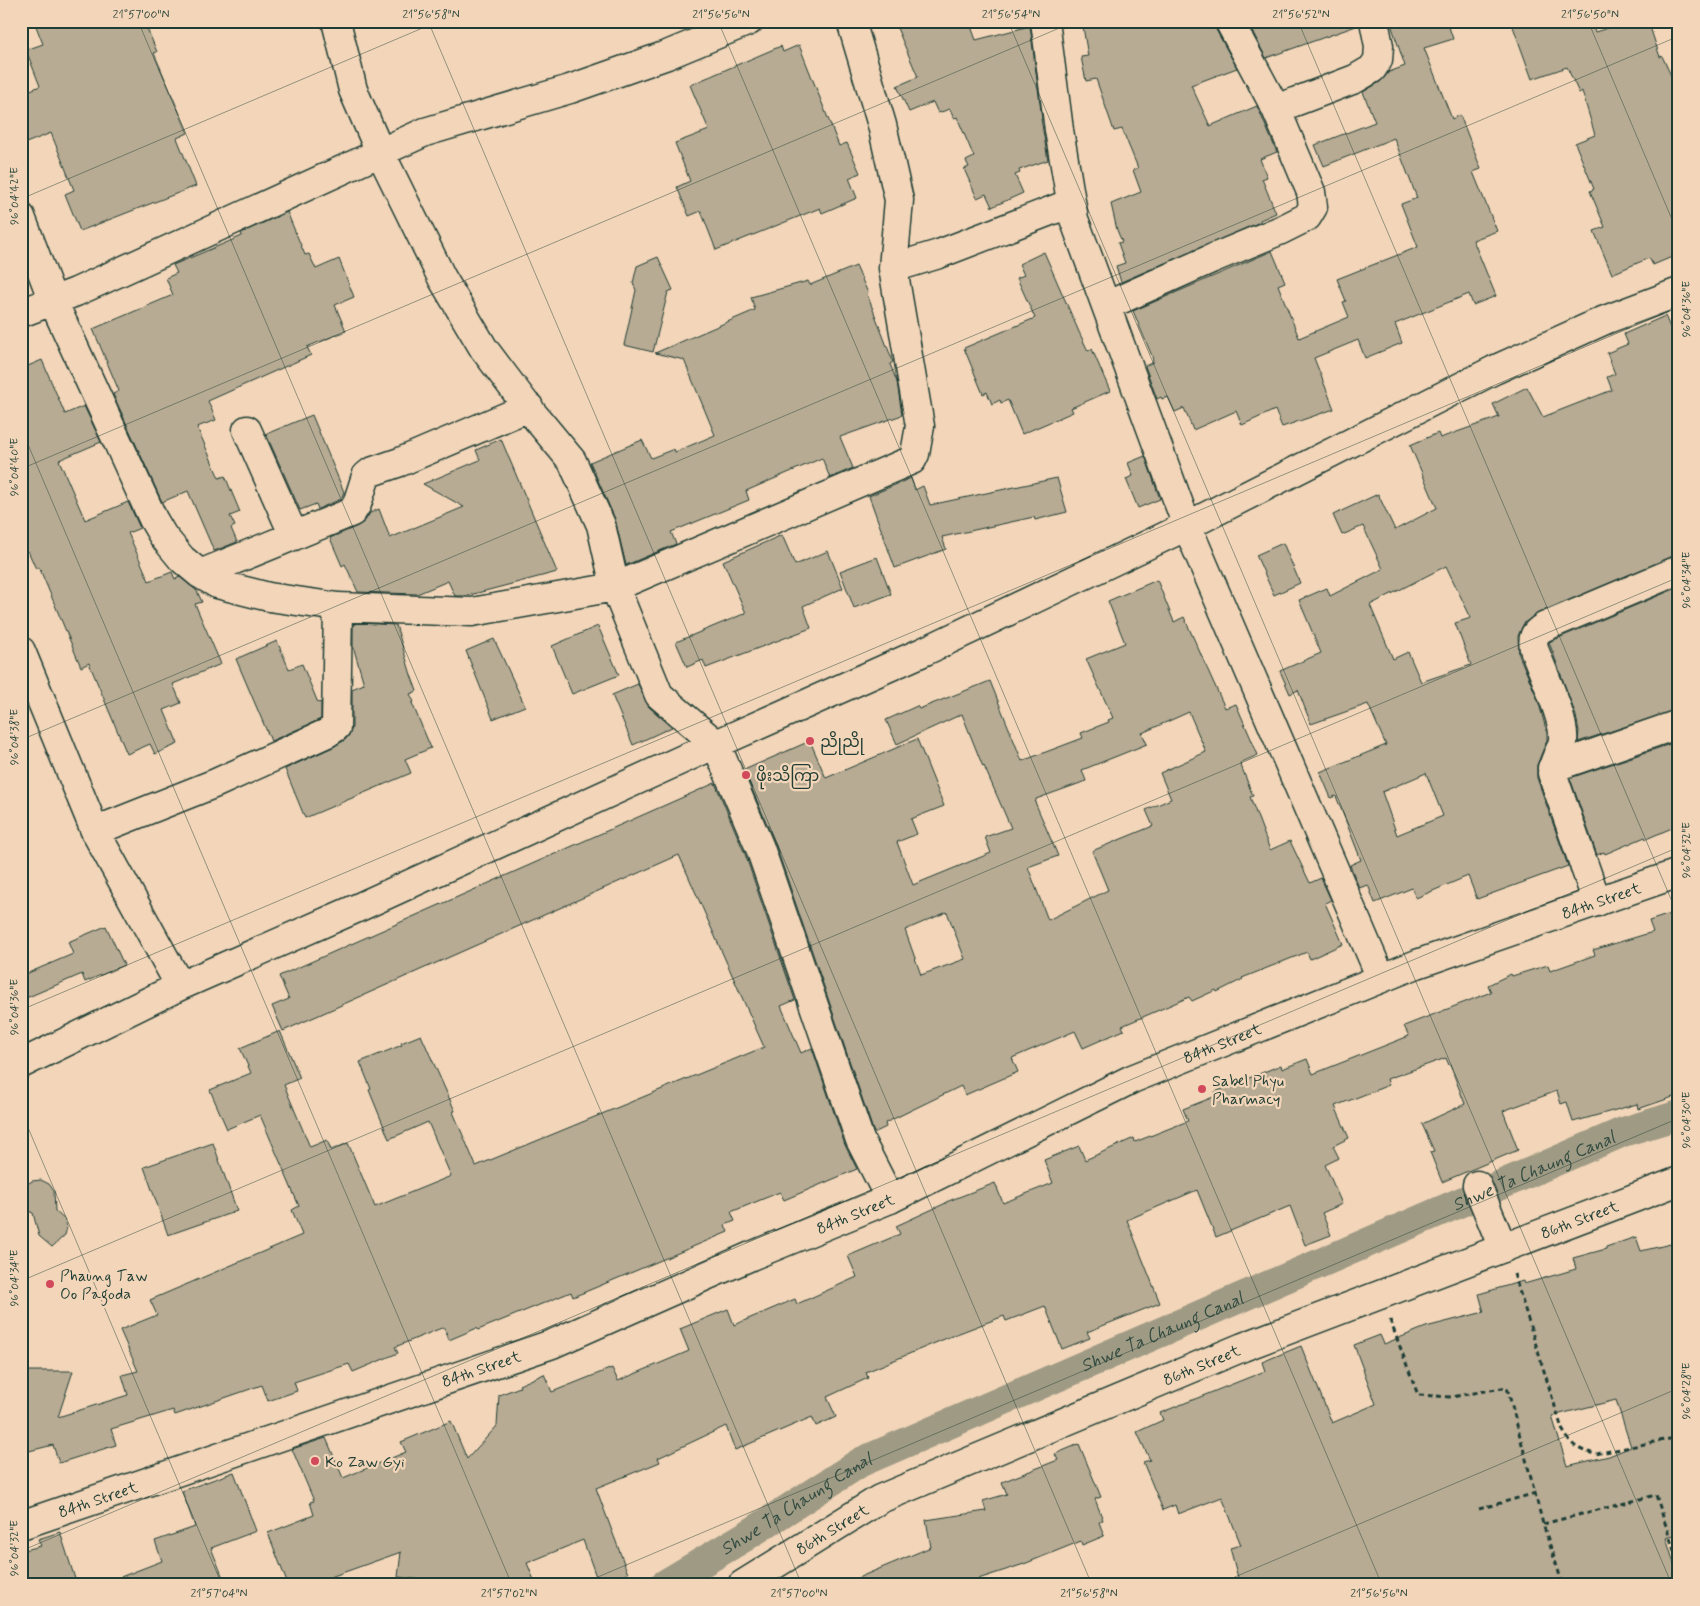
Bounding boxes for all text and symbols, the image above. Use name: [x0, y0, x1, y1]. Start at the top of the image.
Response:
text: 21°57'00"N: [113, 7, 169, 23]
text: 21°56'58"N: [402, 7, 460, 23]
text: 21°56'56"N: [692, 7, 750, 23]
text: 21°56'54"N: [982, 7, 1040, 23]
text: 21°56'52"N: [1272, 7, 1330, 23]
text: 21°56'50"N: [1561, 7, 1619, 23]
text: 96°04'42"E: [7, 167, 23, 225]
text: 96°04'36"E: [1679, 281, 1695, 337]
text: 96°04'40"E: [7, 438, 23, 496]
text: 96°04'34"E: [1679, 551, 1695, 609]
text: 96°04'38"E: [7, 709, 23, 765]
place label: ညိုညို: [820, 731, 865, 755]
marker: ညိုညို: [804, 735, 816, 747]
place label: ဖိုးသိကြာ: [756, 764, 819, 790]
marker: ဖိုးသိကြာ: [740, 769, 752, 781]
text: 96°04'32"E: [1679, 822, 1695, 878]
street label: 84th Street: [1559, 878, 1644, 925]
text: 96°04'36"E: [7, 979, 23, 1035]
street label: 84th Street: [1180, 1019, 1265, 1069]
place label: Sabel Phyu Pharmacy: [1212, 1071, 1284, 1110]
marker: Sabel Phyu Pharmacy: [1196, 1083, 1208, 1095]
text: 96°04'30"E: [1679, 1092, 1695, 1148]
water label: Shwe Ta Chaung Canal: [1449, 1125, 1620, 1218]
street label: 84th Street: [813, 1189, 898, 1240]
street label: 86th Street: [1538, 1196, 1622, 1245]
text: 96°04'34"E: [7, 1249, 23, 1307]
place label: Phaung Taw Oo Pagoda: [60, 1266, 148, 1306]
marker: Phaung Taw Oo Pagoda: [44, 1278, 56, 1290]
water label: Shwe Ta Chaung Canal: [1077, 1286, 1249, 1378]
street label: 86th Street: [1160, 1340, 1244, 1391]
street label: 84th Street: [439, 1346, 524, 1393]
text: 96°04'28"E: [1679, 1363, 1695, 1419]
water label: Shwe Ta Chaung Canal: [716, 1447, 877, 1562]
place label: Ko Zaw Gyi: [325, 1452, 405, 1473]
marker: Ko Zaw Gyi: [309, 1455, 321, 1467]
street label: 84th Street: [56, 1477, 141, 1524]
street label: 86th Street: [793, 1499, 873, 1561]
text: 96°04'32"E: [7, 1520, 23, 1576]
text: 21°57'04"N: [190, 1586, 248, 1602]
text: 21°57'02"N: [481, 1586, 537, 1602]
text: 21°57'00"N: [771, 1586, 827, 1602]
text: 21°56'58"N: [1060, 1586, 1118, 1602]
text: 21°56'56"N: [1350, 1586, 1408, 1602]

